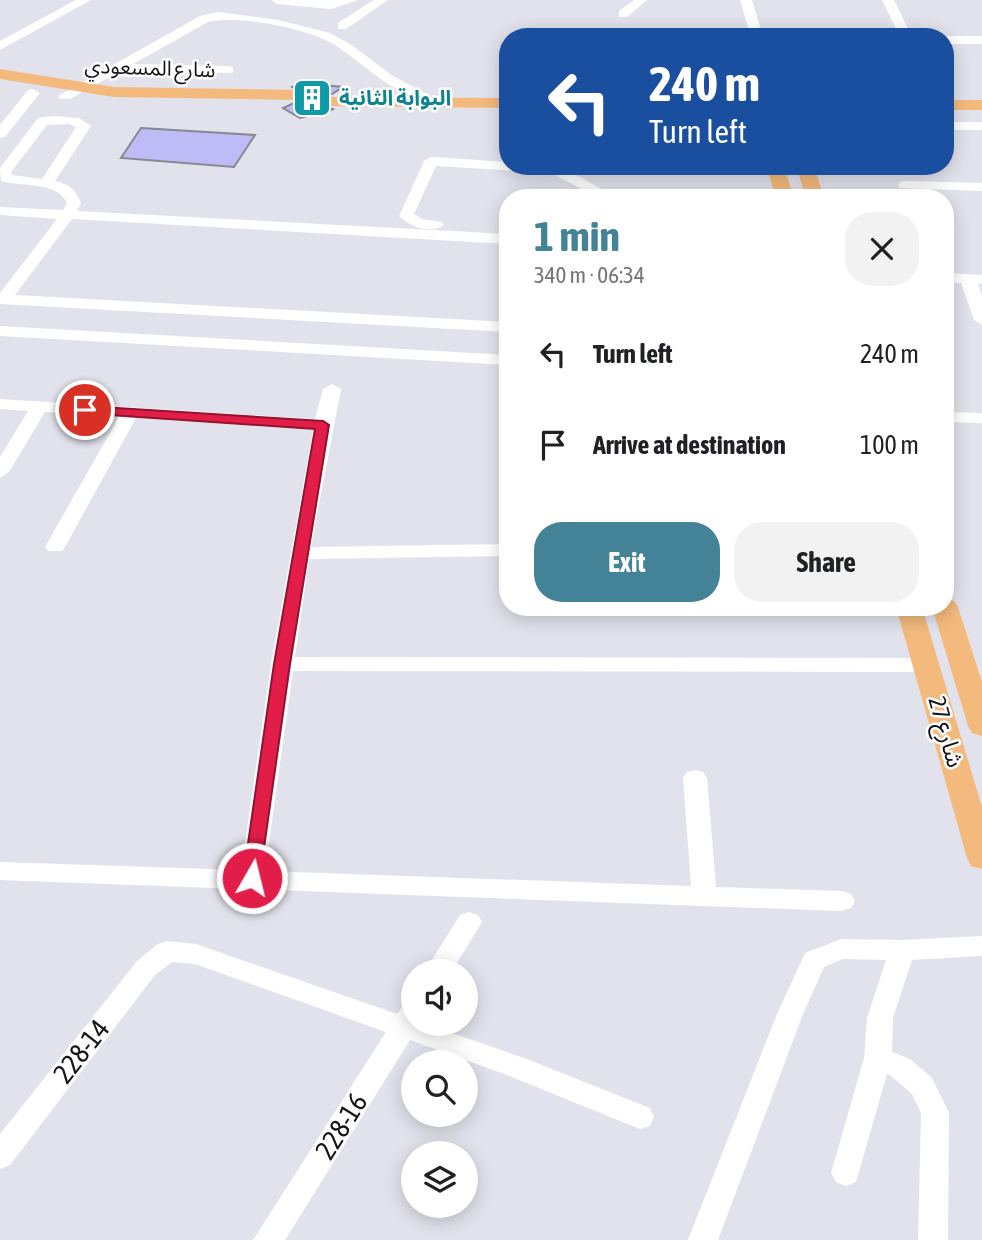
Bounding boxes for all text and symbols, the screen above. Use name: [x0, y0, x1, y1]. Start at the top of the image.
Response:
street label: شارع المسعودي: [84, 53, 216, 86]
text: 240 m: [649, 55, 760, 111]
icon: left: [534, 56, 625, 147]
building icon: البوابة الثانية: [291, 77, 333, 119]
place label: البوابة الثانية: [339, 85, 451, 110]
text: Turn left: [649, 113, 747, 150]
text: 1 min: [534, 212, 620, 260]
button: close: [845, 212, 919, 286]
text: 340 m · 06:34: [534, 262, 645, 288]
icon: left: [534, 335, 572, 373]
text: Turn left: [593, 339, 673, 369]
text: 240 m: [860, 339, 919, 369]
pin: [55, 380, 115, 440]
icon: arrive: [66, 391, 104, 429]
icon: arrive: [534, 426, 572, 464]
text: Arrive at destination: [593, 430, 786, 460]
text: 100 m: [860, 430, 919, 460]
button: Exit: [534, 522, 720, 602]
button: Share: [734, 522, 919, 602]
street label: شارع 27: [920, 693, 969, 772]
position arrow: [215, 841, 289, 915]
map controls: [401, 959, 478, 1218]
button: sound: [401, 959, 478, 1036]
street label: 228-14: [46, 1013, 116, 1089]
button: search: [401, 1050, 478, 1127]
street label: 228-16: [309, 1087, 373, 1165]
button: layers: [401, 1141, 478, 1218]

